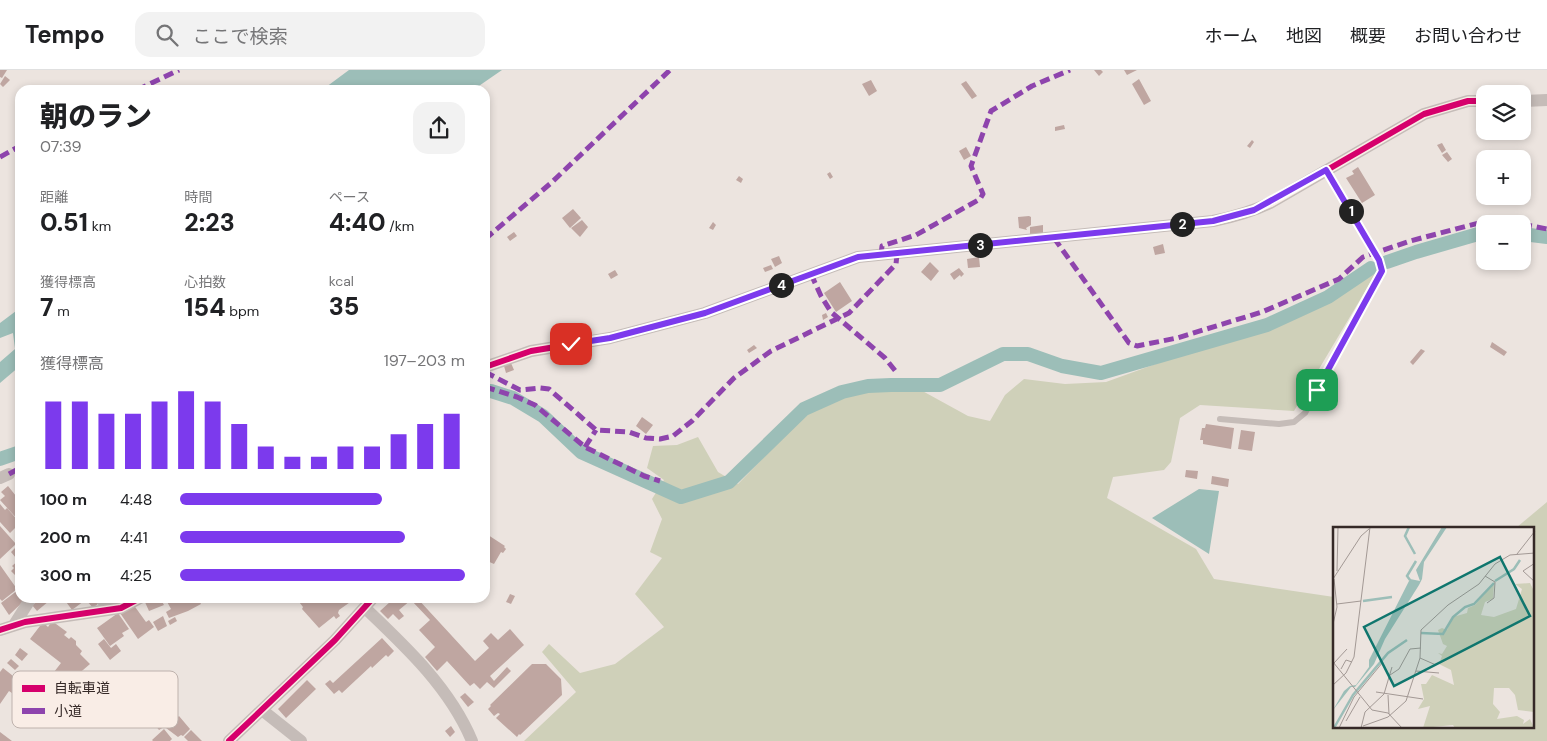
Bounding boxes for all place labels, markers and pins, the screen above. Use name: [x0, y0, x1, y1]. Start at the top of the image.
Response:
pin: 1: [1338, 198, 1364, 224]
pin: 2: [1170, 212, 1194, 236]
pin: 3: [968, 232, 992, 258]
pin: 4: [768, 272, 794, 298]
pin: [550, 323, 592, 365]
pin: [1296, 369, 1338, 411]

